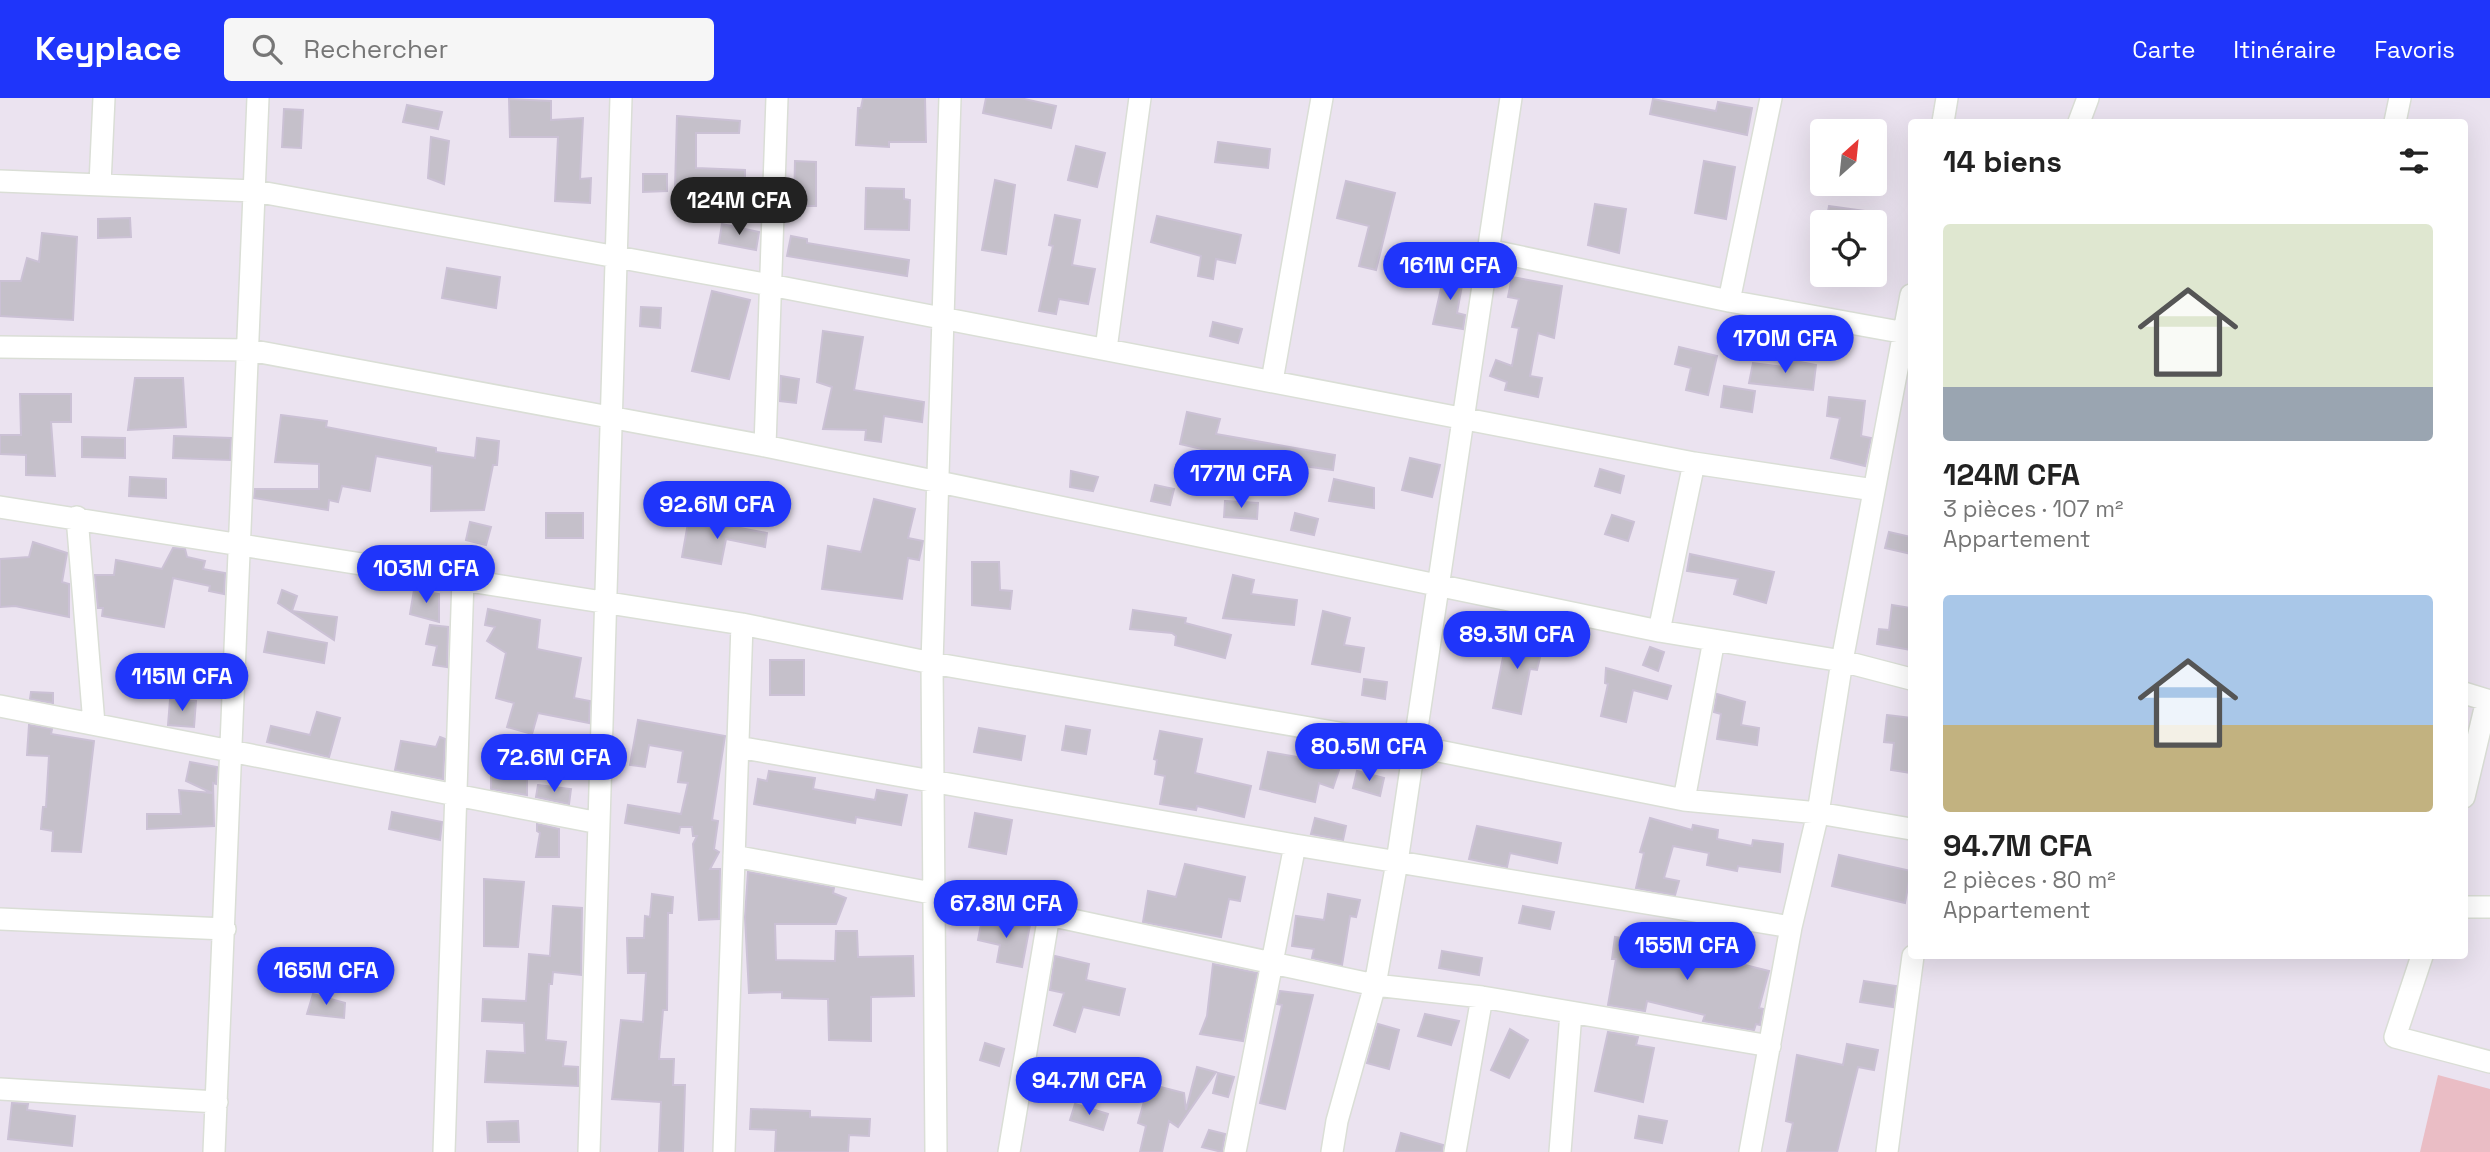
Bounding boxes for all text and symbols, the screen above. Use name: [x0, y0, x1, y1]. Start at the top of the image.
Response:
search box: [224, 18, 714, 81]
text: Keyplace: [35, 28, 182, 70]
icon: search: [248, 30, 286, 68]
text: Rechercher: [304, 32, 448, 66]
text: Carte: [2132, 34, 2195, 65]
text: Itinéraire: [2233, 34, 2336, 65]
text: Favoris: [2374, 34, 2455, 65]
north arrow: [1810, 119, 1886, 196]
map controls: [1810, 119, 1887, 287]
text: 14 biens: [1943, 142, 2062, 181]
icon: filters: [2395, 142, 2433, 180]
pin: 124M CFA: [667, 178, 811, 237]
text: 124M CFA: [686, 185, 792, 215]
button: locate: [1810, 210, 1887, 287]
pin: 161M CFA: [1378, 242, 1522, 302]
text: 161M CFA: [1399, 250, 1501, 280]
icon: home: [2125, 269, 2251, 395]
pin: 170M CFA: [1713, 316, 1857, 375]
text: 170M CFA: [1733, 323, 1837, 353]
pin: 177M CFA: [1169, 450, 1313, 510]
text: 124M CFA: [1943, 455, 2080, 494]
text: 177M CFA: [1190, 458, 1292, 488]
pin: 92.6M CFA: [637, 482, 797, 541]
text: 92.6M CFA: [659, 489, 775, 519]
text: 3 pièces · 107 m²: [1943, 494, 2124, 524]
text: Appartement: [1943, 524, 2091, 554]
pin: 103M CFA: [354, 546, 498, 605]
text: 103M CFA: [373, 553, 479, 583]
pin: 89.3M CFA: [1437, 612, 1597, 671]
text: 89.3M CFA: [1459, 619, 1575, 649]
icon: home: [2125, 640, 2251, 766]
pin: 115M CFA: [110, 654, 254, 713]
text: 115M CFA: [131, 661, 233, 691]
pin: 80.5M CFA: [1289, 724, 1449, 783]
text: 80.5M CFA: [1311, 731, 1427, 761]
pin: 72.6M CFA: [474, 734, 634, 794]
text: 72.6M CFA: [497, 742, 611, 772]
text: 94.7M CFA: [1943, 826, 2092, 865]
text: 2 pièces · 80 m²: [1943, 865, 2116, 895]
pin: 67.8M CFA: [926, 880, 1086, 940]
text: 67.8M CFA: [950, 888, 1062, 918]
text: Appartement: [1943, 895, 2091, 925]
pin: 155M CFA: [1615, 922, 1759, 982]
text: 155M CFA: [1635, 930, 1739, 960]
pin: 165M CFA: [254, 948, 398, 1007]
text: 165M CFA: [273, 955, 379, 985]
pin: 94.7M CFA: [1009, 1058, 1169, 1117]
text: 94.7M CFA: [1032, 1065, 1146, 1095]

